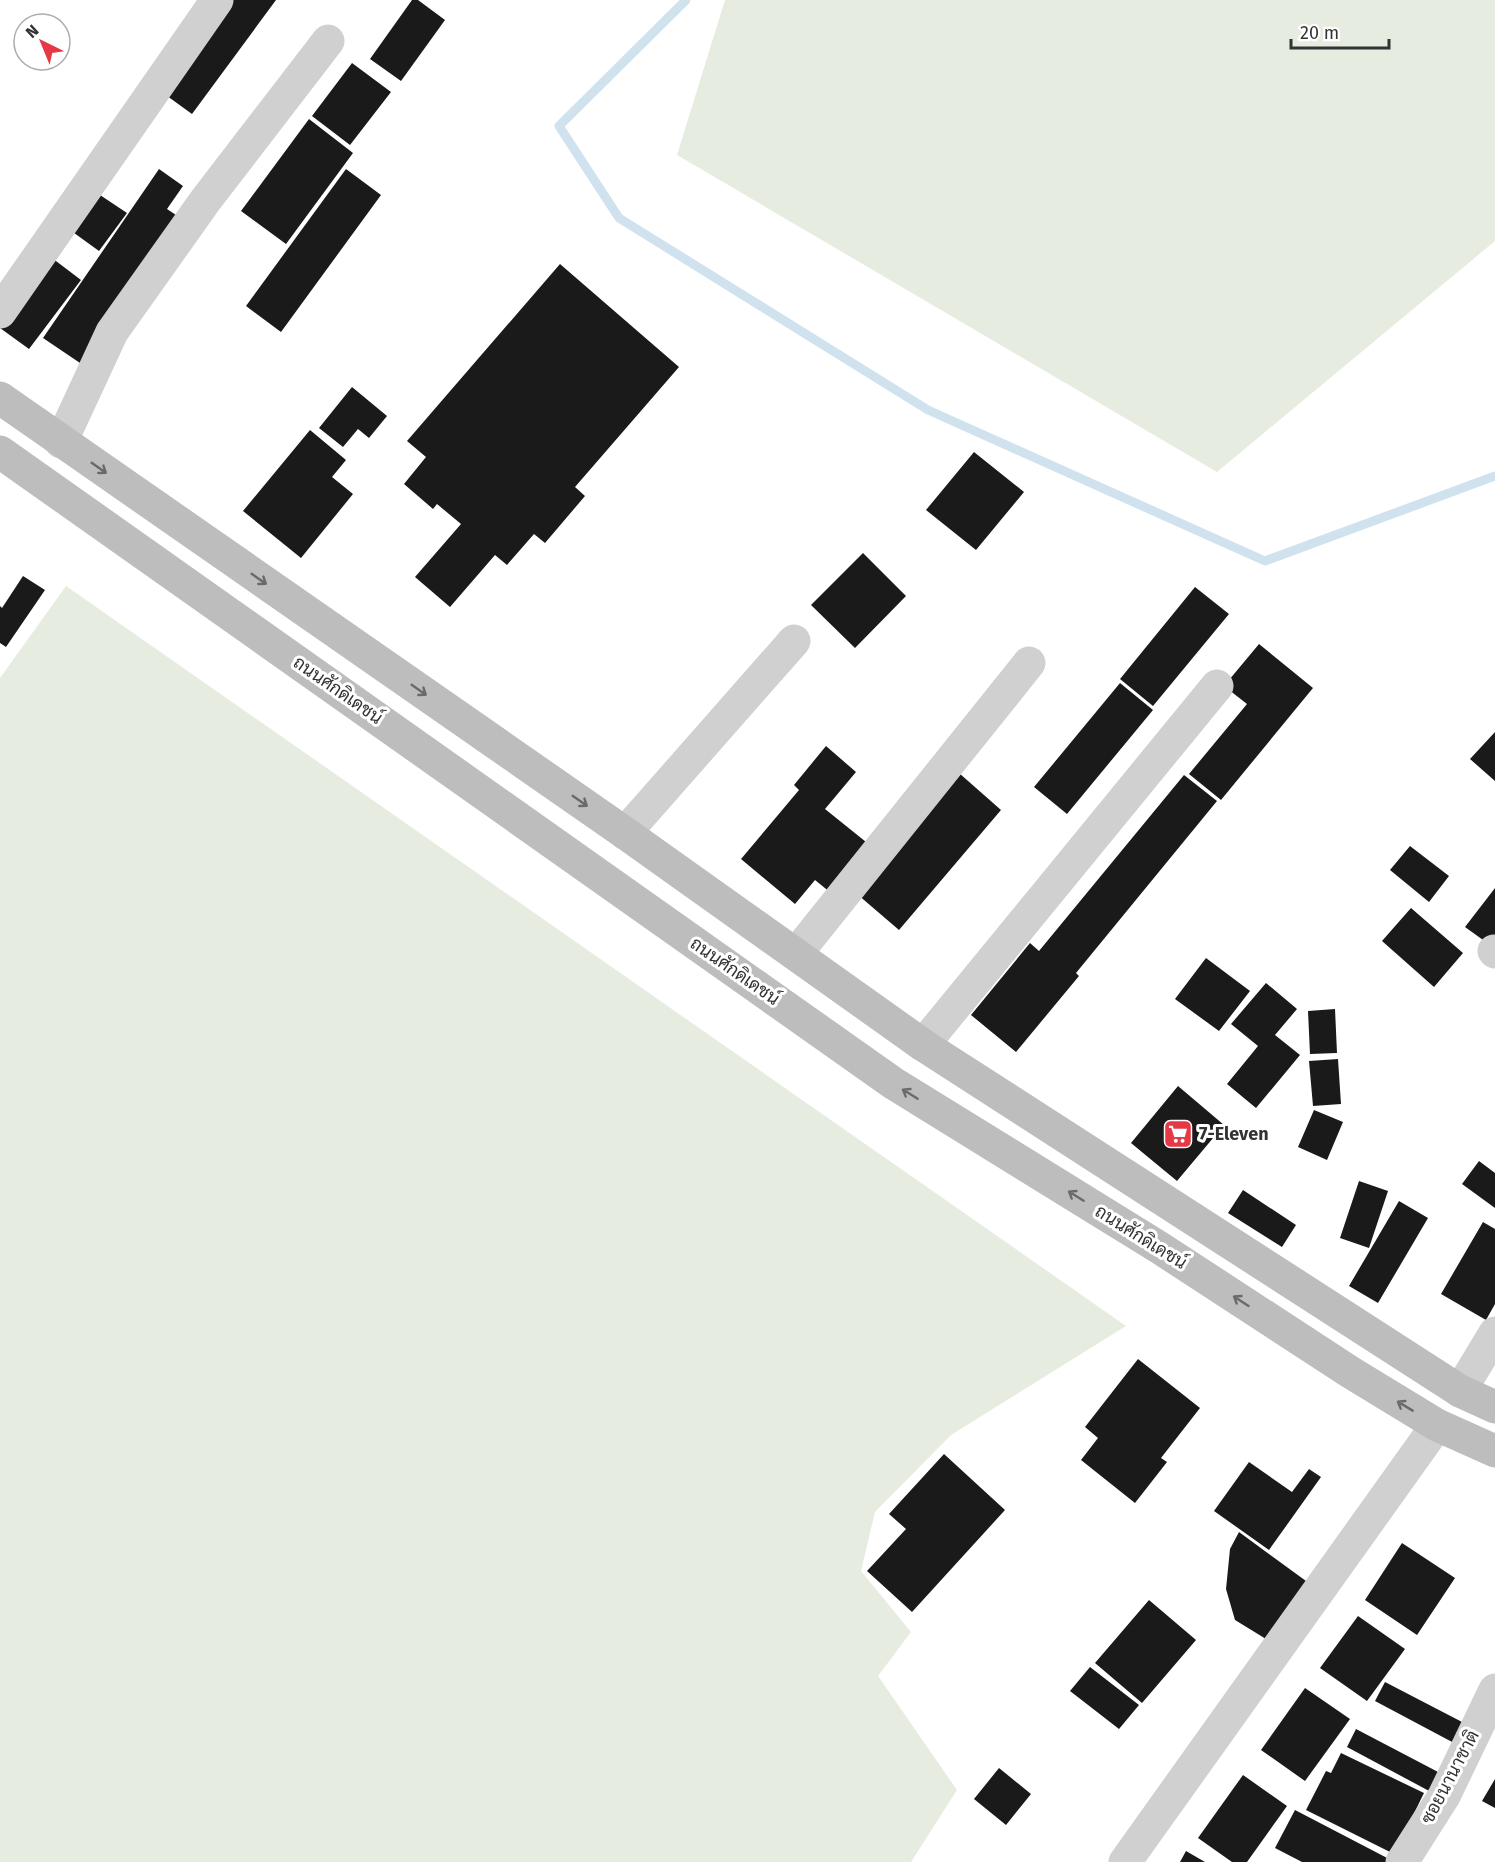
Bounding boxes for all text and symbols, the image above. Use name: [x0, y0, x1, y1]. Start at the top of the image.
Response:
north arrow: [12, 12, 72, 72]
scale bar: [1291, 12, 1388, 50]
text: N: [22, 21, 42, 42]
text: 20 m: [1300, 22, 1339, 44]
one-way arrow: [90, 462, 107, 474]
one-way arrow: [251, 573, 267, 585]
street label: ถนนศักดิเดชน์: [289, 650, 388, 729]
one-way arrow: [411, 684, 427, 696]
one-way arrow: [571, 795, 588, 808]
street label: ถนนศักดิเดชน์: [686, 931, 785, 1010]
one-way arrow: [902, 1087, 919, 1100]
supermarket icon: 7-Eleven: [1162, 1118, 1194, 1150]
place label: 7-Eleven: [1199, 1123, 1269, 1145]
one-way arrow: [1068, 1190, 1085, 1202]
street label: ถนนศักดิเดชน์: [1091, 1198, 1192, 1274]
one-way arrow: [1233, 1295, 1250, 1307]
one-way arrow: [1397, 1399, 1414, 1411]
street label: ซอยนานาชาติ: [1416, 1726, 1484, 1828]

